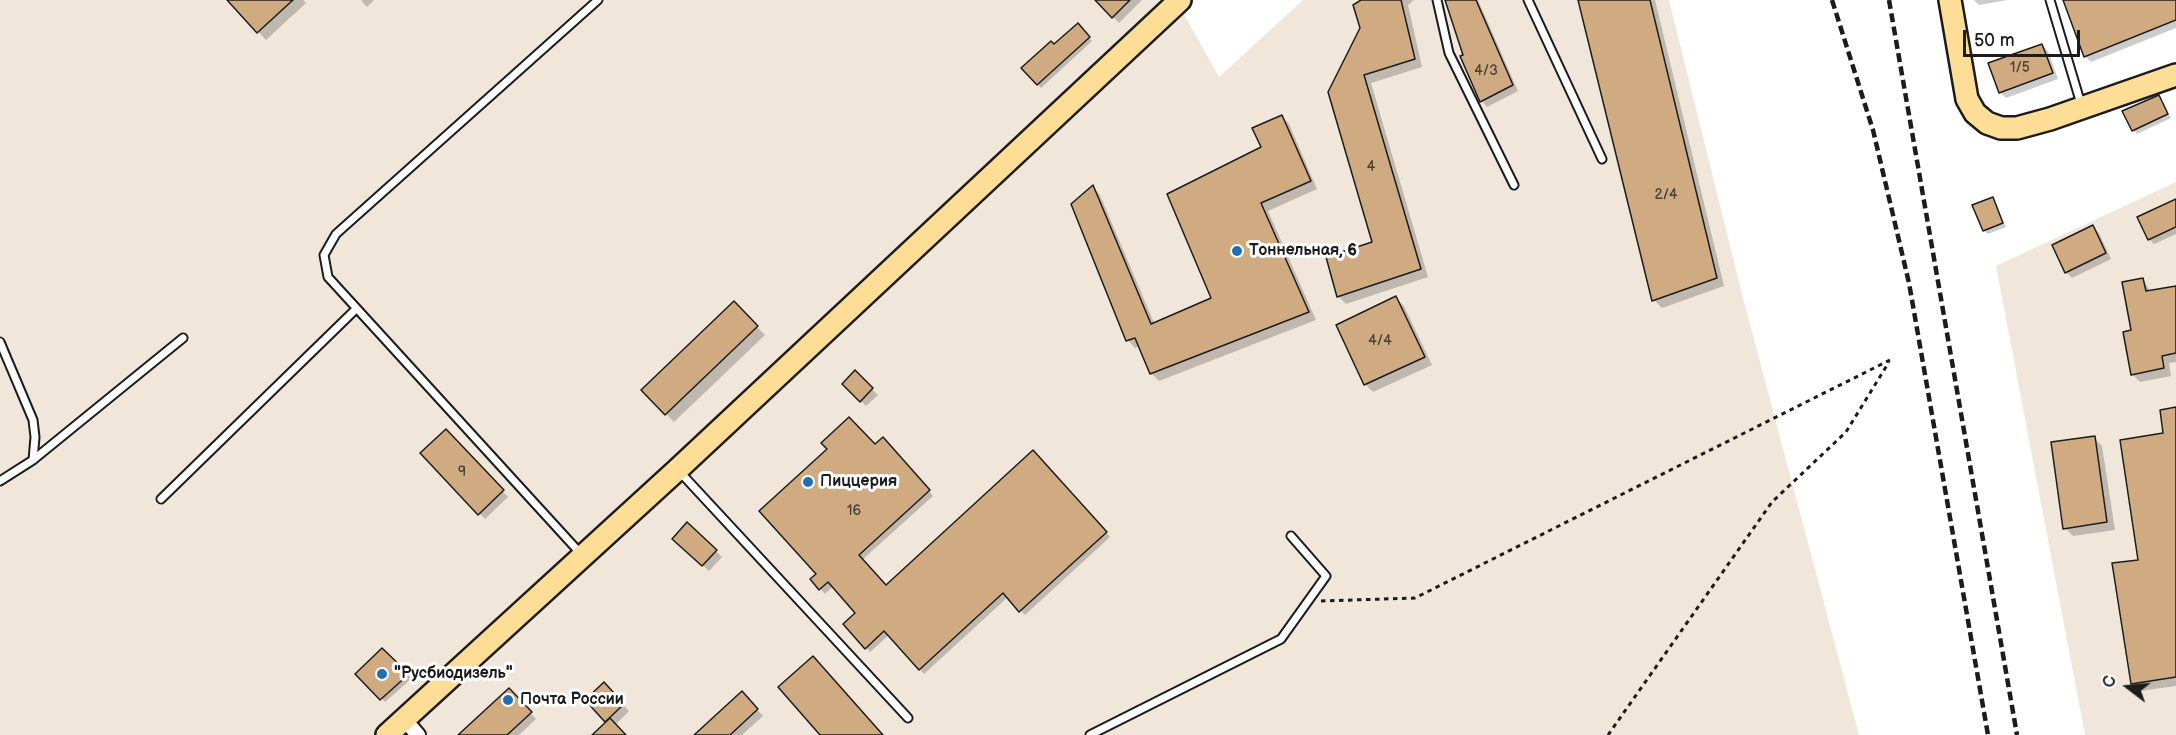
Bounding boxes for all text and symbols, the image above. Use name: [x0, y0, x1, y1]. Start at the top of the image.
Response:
scale bar: [1966, 18, 2083, 56]
text: 50 m: [1974, 30, 2015, 51]
house number: 1/5: [2010, 60, 2030, 76]
house number: 4/3: [1474, 63, 1498, 79]
house number: 4: [1367, 159, 1375, 175]
house number: 2/4: [1654, 187, 1678, 203]
place label: Тоннельная, 6: [1249, 241, 1357, 261]
marker: Тоннельная, 6: [1230, 244, 1244, 258]
house number: 4/4: [1368, 333, 1392, 349]
house number: 9: [458, 464, 466, 480]
place label: Пиццерия: [820, 472, 897, 492]
marker: Пиццерия: [801, 475, 815, 489]
house number: 16: [847, 503, 861, 519]
north arrow: [2098, 657, 2158, 717]
place label: "Русбиодизель": [394, 664, 513, 684]
marker: "Русбиодизель": [375, 667, 389, 681]
text: С: [2100, 674, 2121, 690]
place label: Почта России: [520, 690, 624, 710]
marker: Почта России: [501, 693, 515, 707]

